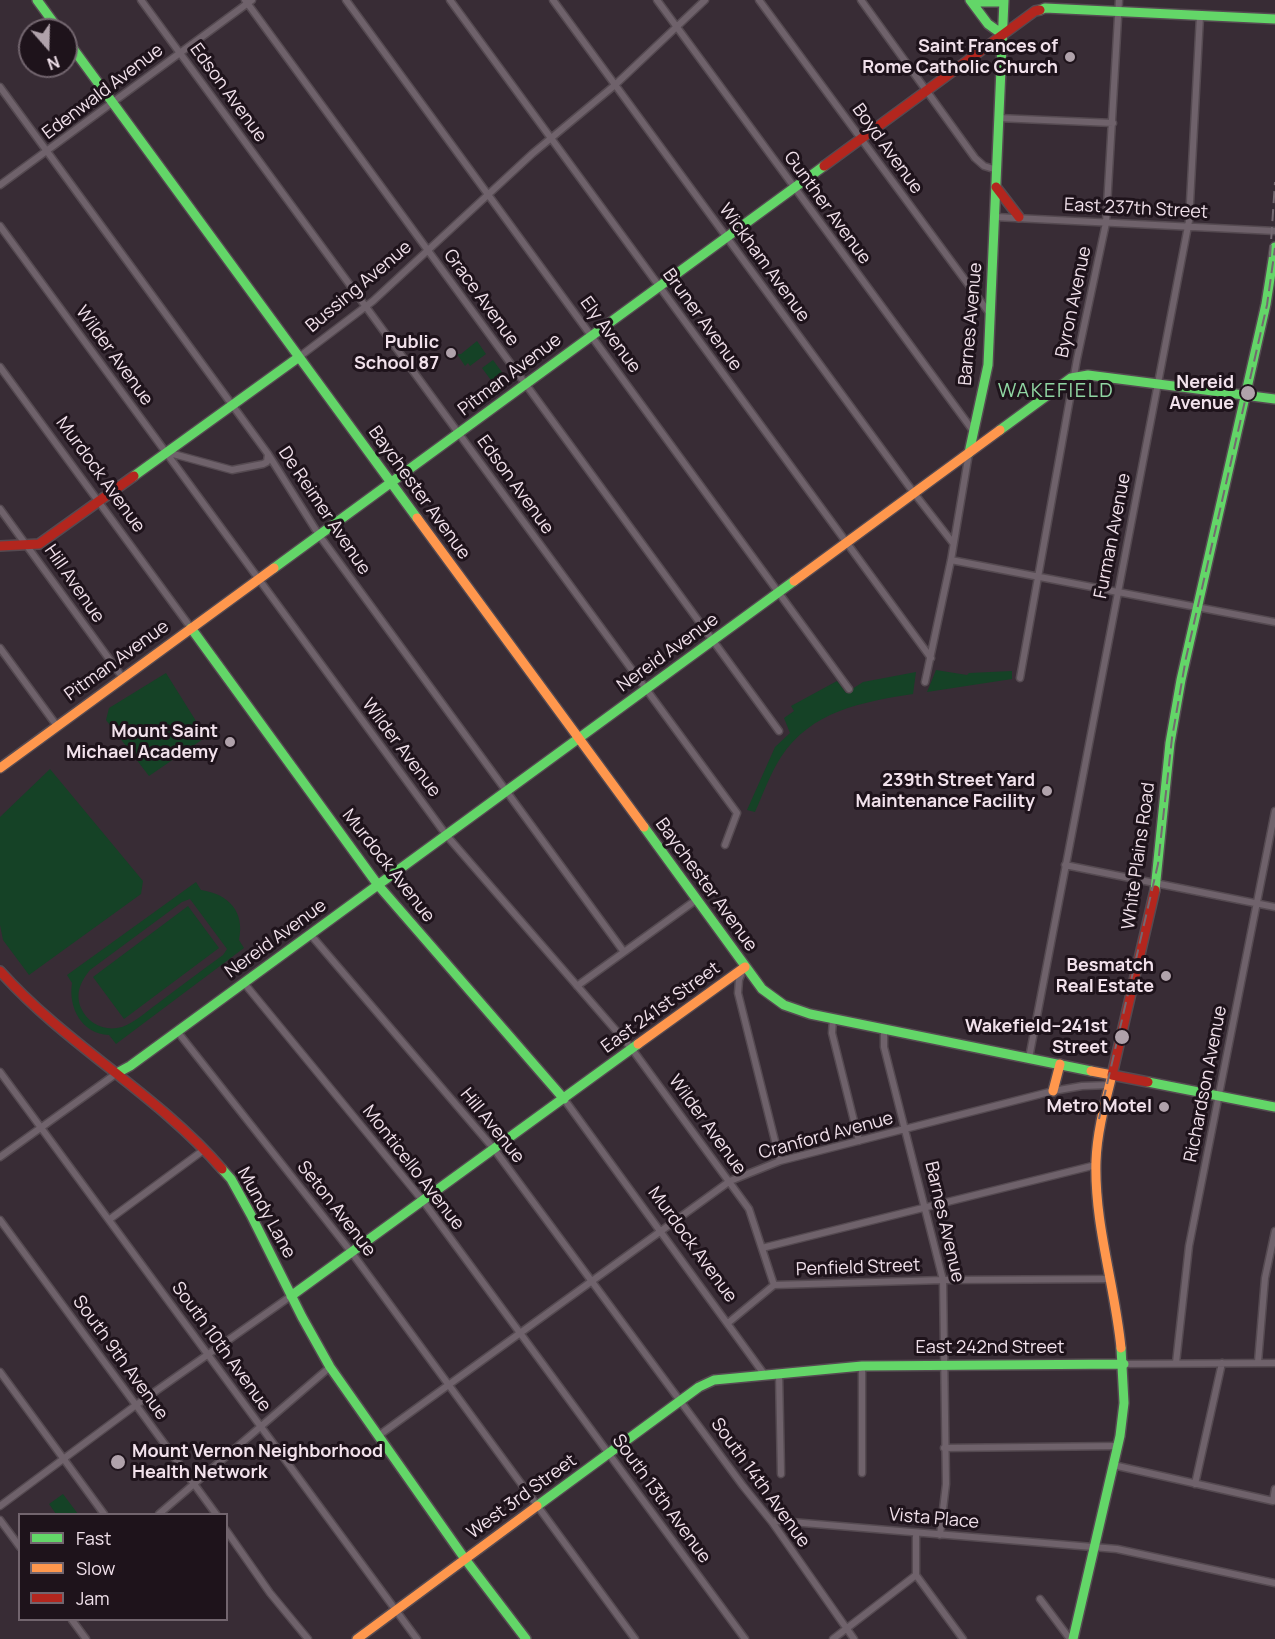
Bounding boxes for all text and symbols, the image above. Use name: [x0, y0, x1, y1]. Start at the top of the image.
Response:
north arrow: [18, 18, 78, 78]
place label: Saint Frances of Rome Catholic Church: [862, 36, 1058, 78]
street label: Edson Avenue: [185, 39, 271, 147]
street label: Edenwald Avenue: [39, 40, 167, 144]
marker: Saint Frances of Rome Catholic Church: [1063, 50, 1077, 64]
text: N: [44, 51, 63, 75]
street label: Boyd Avenue: [847, 100, 927, 198]
street label: Gunther Avenue: [779, 147, 875, 269]
street label: East 237th Street: [1063, 194, 1209, 224]
street label: Wickham Avenue: [714, 200, 814, 326]
street label: Bussing Avenue: [302, 236, 416, 338]
street label: Byron Avenue: [1052, 244, 1096, 360]
street label: Grace Avenue: [439, 245, 523, 351]
street label: Barnes Avenue: [955, 262, 987, 386]
street label: Bruner Avenue: [658, 265, 746, 375]
street label: Ely Avenue: [575, 293, 645, 377]
street label: Wilder Avenue: [71, 302, 157, 410]
street label: Pitman Avenue: [454, 329, 566, 421]
place label: Public School 87: [354, 332, 439, 374]
marker: Public School 87: [444, 346, 458, 360]
place label: Nereid Avenue: [1169, 372, 1234, 415]
district label: WAKEFIELD: [998, 379, 1114, 403]
marker: Nereid Avenue: [1239, 384, 1257, 402]
street label: Murdock Avenue: [51, 413, 149, 537]
street label: Baychester Avenue: [363, 422, 475, 564]
street label: Edson Avenue: [472, 431, 558, 539]
street label: De Reimer Avenue: [273, 443, 375, 579]
street label: Furman Avenue: [1090, 471, 1136, 601]
street label: Hill Avenue: [39, 541, 109, 627]
street label: Nereid Avenue: [613, 609, 723, 697]
street label: Pitman Avenue: [61, 616, 173, 706]
street label: Wilder Avenue: [357, 694, 445, 802]
place label: Mount Saint Michael Academy: [66, 721, 218, 764]
marker: Mount Saint Michael Academy: [223, 735, 237, 749]
place label: 239th Street Yard Maintenance Facility: [856, 770, 1035, 812]
street label: White Plains Road: [1118, 781, 1160, 931]
marker: 239th Street Yard Maintenance Facility: [1040, 784, 1054, 798]
street label: Murdock Avenue: [337, 805, 439, 927]
street label: Baychester Avenue: [650, 814, 762, 956]
street label: Nereid Avenue: [221, 895, 331, 983]
place label: Besmatch Real Estate: [1056, 955, 1154, 998]
street label: East 241st Street: [598, 958, 724, 1058]
marker: Besmatch Real Estate: [1159, 969, 1173, 983]
street label: Richardson Avenue: [1180, 1004, 1232, 1164]
place label: Wakefield–241st Street: [965, 1016, 1108, 1058]
marker: Wakefield–241st Street: [1113, 1028, 1131, 1046]
street label: Wilder Avenue: [664, 1071, 750, 1179]
street label: Hill Avenue: [455, 1084, 529, 1168]
place label: Metro Motel: [1047, 1096, 1152, 1118]
marker: Metro Motel: [1157, 1100, 1171, 1114]
street label: Monticello Avenue: [358, 1101, 468, 1235]
street label: Cranford Avenue: [756, 1108, 896, 1164]
street label: Seton Avenue: [292, 1157, 380, 1261]
street label: Barnes Avenue: [920, 1159, 968, 1285]
street label: Mundy Lane: [232, 1164, 300, 1262]
street label: Murdock Avenue: [643, 1183, 741, 1307]
street label: Penfield Street: [795, 1255, 921, 1281]
street label: South 10th Avenue: [167, 1278, 275, 1416]
street label: South 9th Avenue: [68, 1292, 172, 1424]
street label: East 242nd Street: [915, 1337, 1065, 1359]
street label: South 14th Avenue: [706, 1414, 814, 1552]
street label: South 13th Avenue: [607, 1430, 715, 1568]
place label: Mount Vernon Neighborhood Health Network: [132, 1441, 383, 1484]
street label: West 3rd Street: [463, 1450, 581, 1544]
marker: Mount Vernon Neighborhood Health Network: [109, 1453, 127, 1471]
street label: Vista Place: [888, 1504, 980, 1534]
legend: [18, 1513, 228, 1621]
text: Fast: [76, 1526, 111, 1550]
text: Slow: [76, 1556, 115, 1580]
text: Jam: [76, 1586, 110, 1610]

